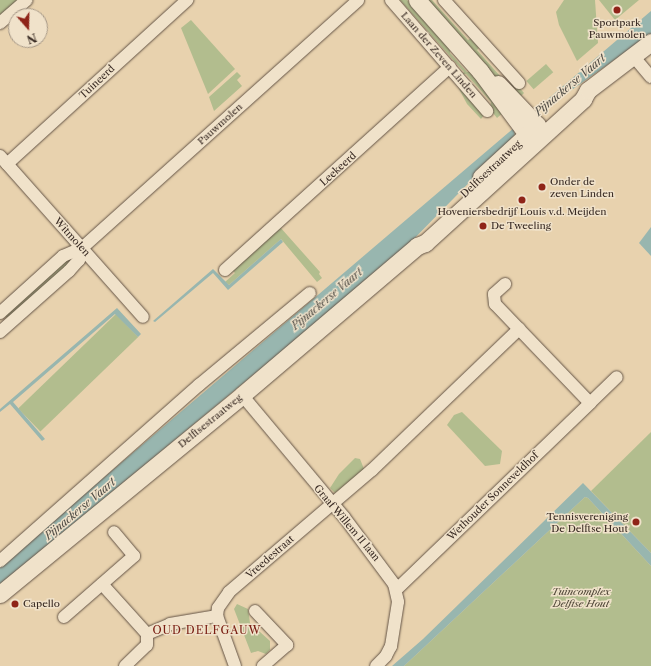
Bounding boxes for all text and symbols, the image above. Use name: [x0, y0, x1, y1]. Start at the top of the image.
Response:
marker: Sportpark Pauwmolen: [612, 5, 622, 15]
north arrow: [8, 8, 48, 48]
street label: Laan der Zeven Linden: [398, 9, 480, 101]
place label: Sportpark Pauwmolen: [589, 16, 645, 40]
text: N: [25, 30, 39, 47]
water label: Pijnackerse Vaart: [532, 51, 608, 119]
street label: Tuineerd: [77, 63, 117, 101]
street label: Pauwmolen: [195, 101, 245, 147]
street label: Delftsestraatweg: [458, 138, 524, 200]
street label: Leekeerd: [317, 150, 359, 188]
place label: Onder de zeven Linden: [550, 175, 614, 198]
marker: Onder de zeven Linden: [537, 182, 547, 192]
marker: Hoveniersbedrijf Louis v.d. Meijden: [517, 195, 527, 205]
place label: Hoveniersbedrijf Louis v.d. Meijden: [437, 206, 607, 218]
street label: Witmolen: [52, 215, 92, 259]
place label: De Tweeling: [491, 220, 551, 232]
marker: De Tweeling: [478, 221, 488, 231]
water label: Pijnackerse Vaart: [289, 265, 365, 333]
street label: Delftsestraatweg: [176, 392, 244, 450]
street label: Wethouder Sonneveldhof: [445, 449, 541, 543]
water label: Pijnackerse Vaart: [42, 475, 118, 543]
street label: Graaf Willem II laan: [311, 482, 383, 564]
place label: Tennisvereniging De Delftse Hout: [546, 510, 628, 534]
marker: Tennisvereniging De Delftse Hout: [631, 517, 641, 527]
street label: Vreedestraat: [244, 533, 296, 581]
park label: Tuincomplex Delftse Hout: [552, 585, 610, 608]
place label: Capello: [23, 598, 60, 610]
marker: Capello: [10, 599, 20, 609]
district label: OUD DELFGAUW: [152, 623, 262, 637]

